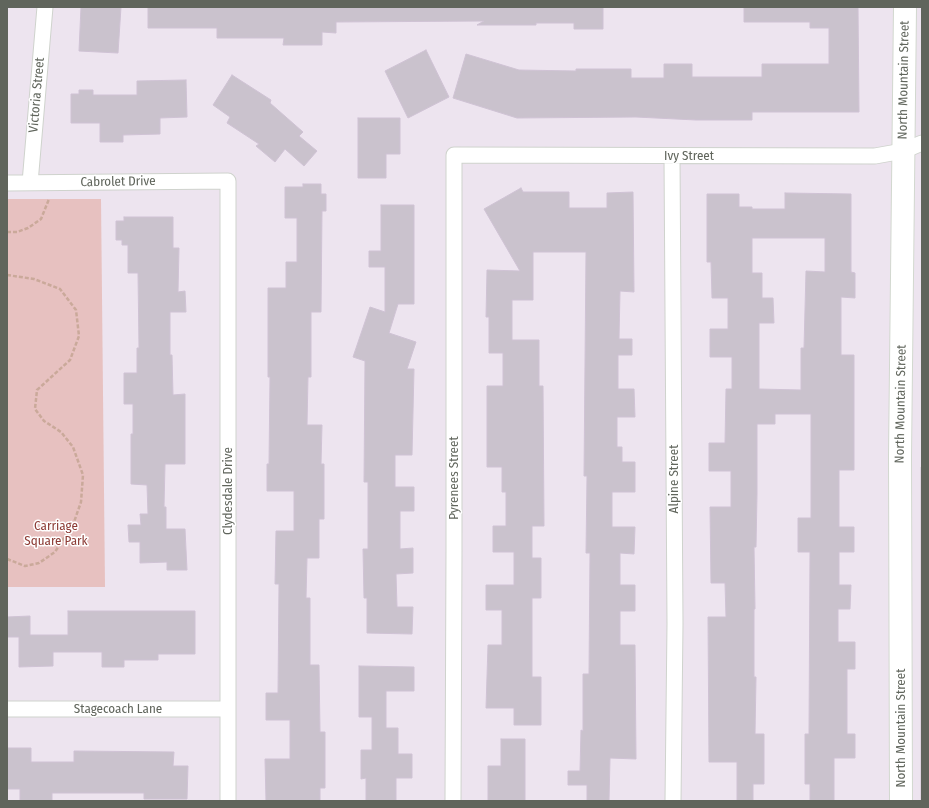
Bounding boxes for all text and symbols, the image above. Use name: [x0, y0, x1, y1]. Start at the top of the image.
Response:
street label: North Mountain Street: [895, 20, 913, 140]
street label: Victoria Street: [26, 57, 48, 133]
street label: Ivy Street: [664, 148, 714, 164]
street label: Cabrolet Drive: [80, 174, 156, 190]
street label: North Mountain Street: [892, 344, 910, 464]
street label: Pyrenees Street: [446, 436, 462, 520]
street label: Alpine Street: [666, 445, 682, 513]
street label: Clydesdale Drive: [220, 447, 236, 535]
park label: Carriage Square Park: [24, 518, 88, 549]
street label: North Mountain Street: [893, 669, 909, 787]
street label: Stagecoach Lane: [74, 701, 162, 717]

